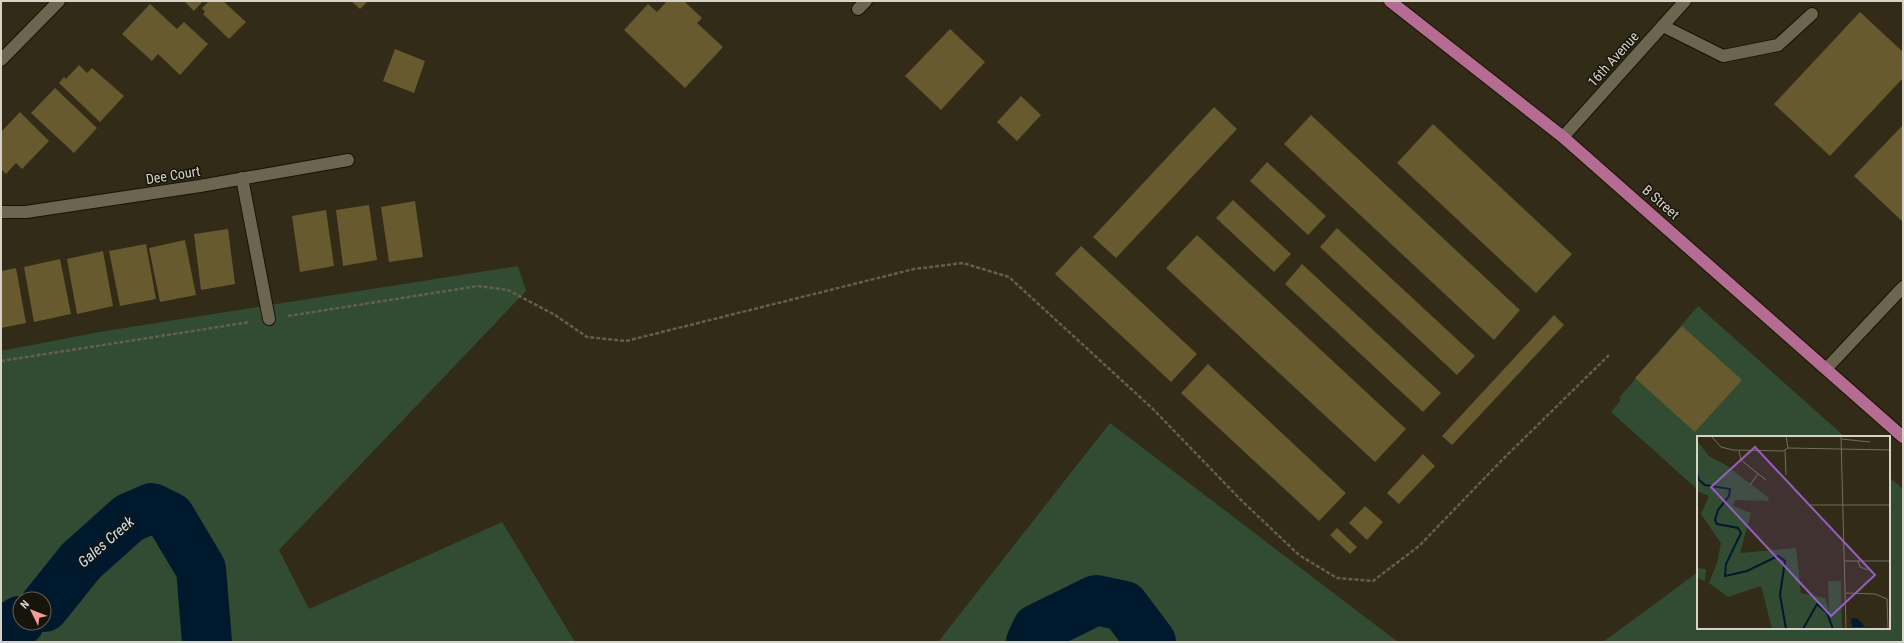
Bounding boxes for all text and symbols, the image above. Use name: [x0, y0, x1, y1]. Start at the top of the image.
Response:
street label: 16th Avenue: [1584, 28, 1642, 90]
street label: Dee Court: [145, 163, 201, 187]
street label: B Street: [1639, 182, 1683, 222]
inset map: [1697, 436, 1890, 629]
water label: Gales Creek: [74, 512, 138, 571]
north arrow: [12, 591, 52, 631]
text: N: [18, 597, 32, 611]

